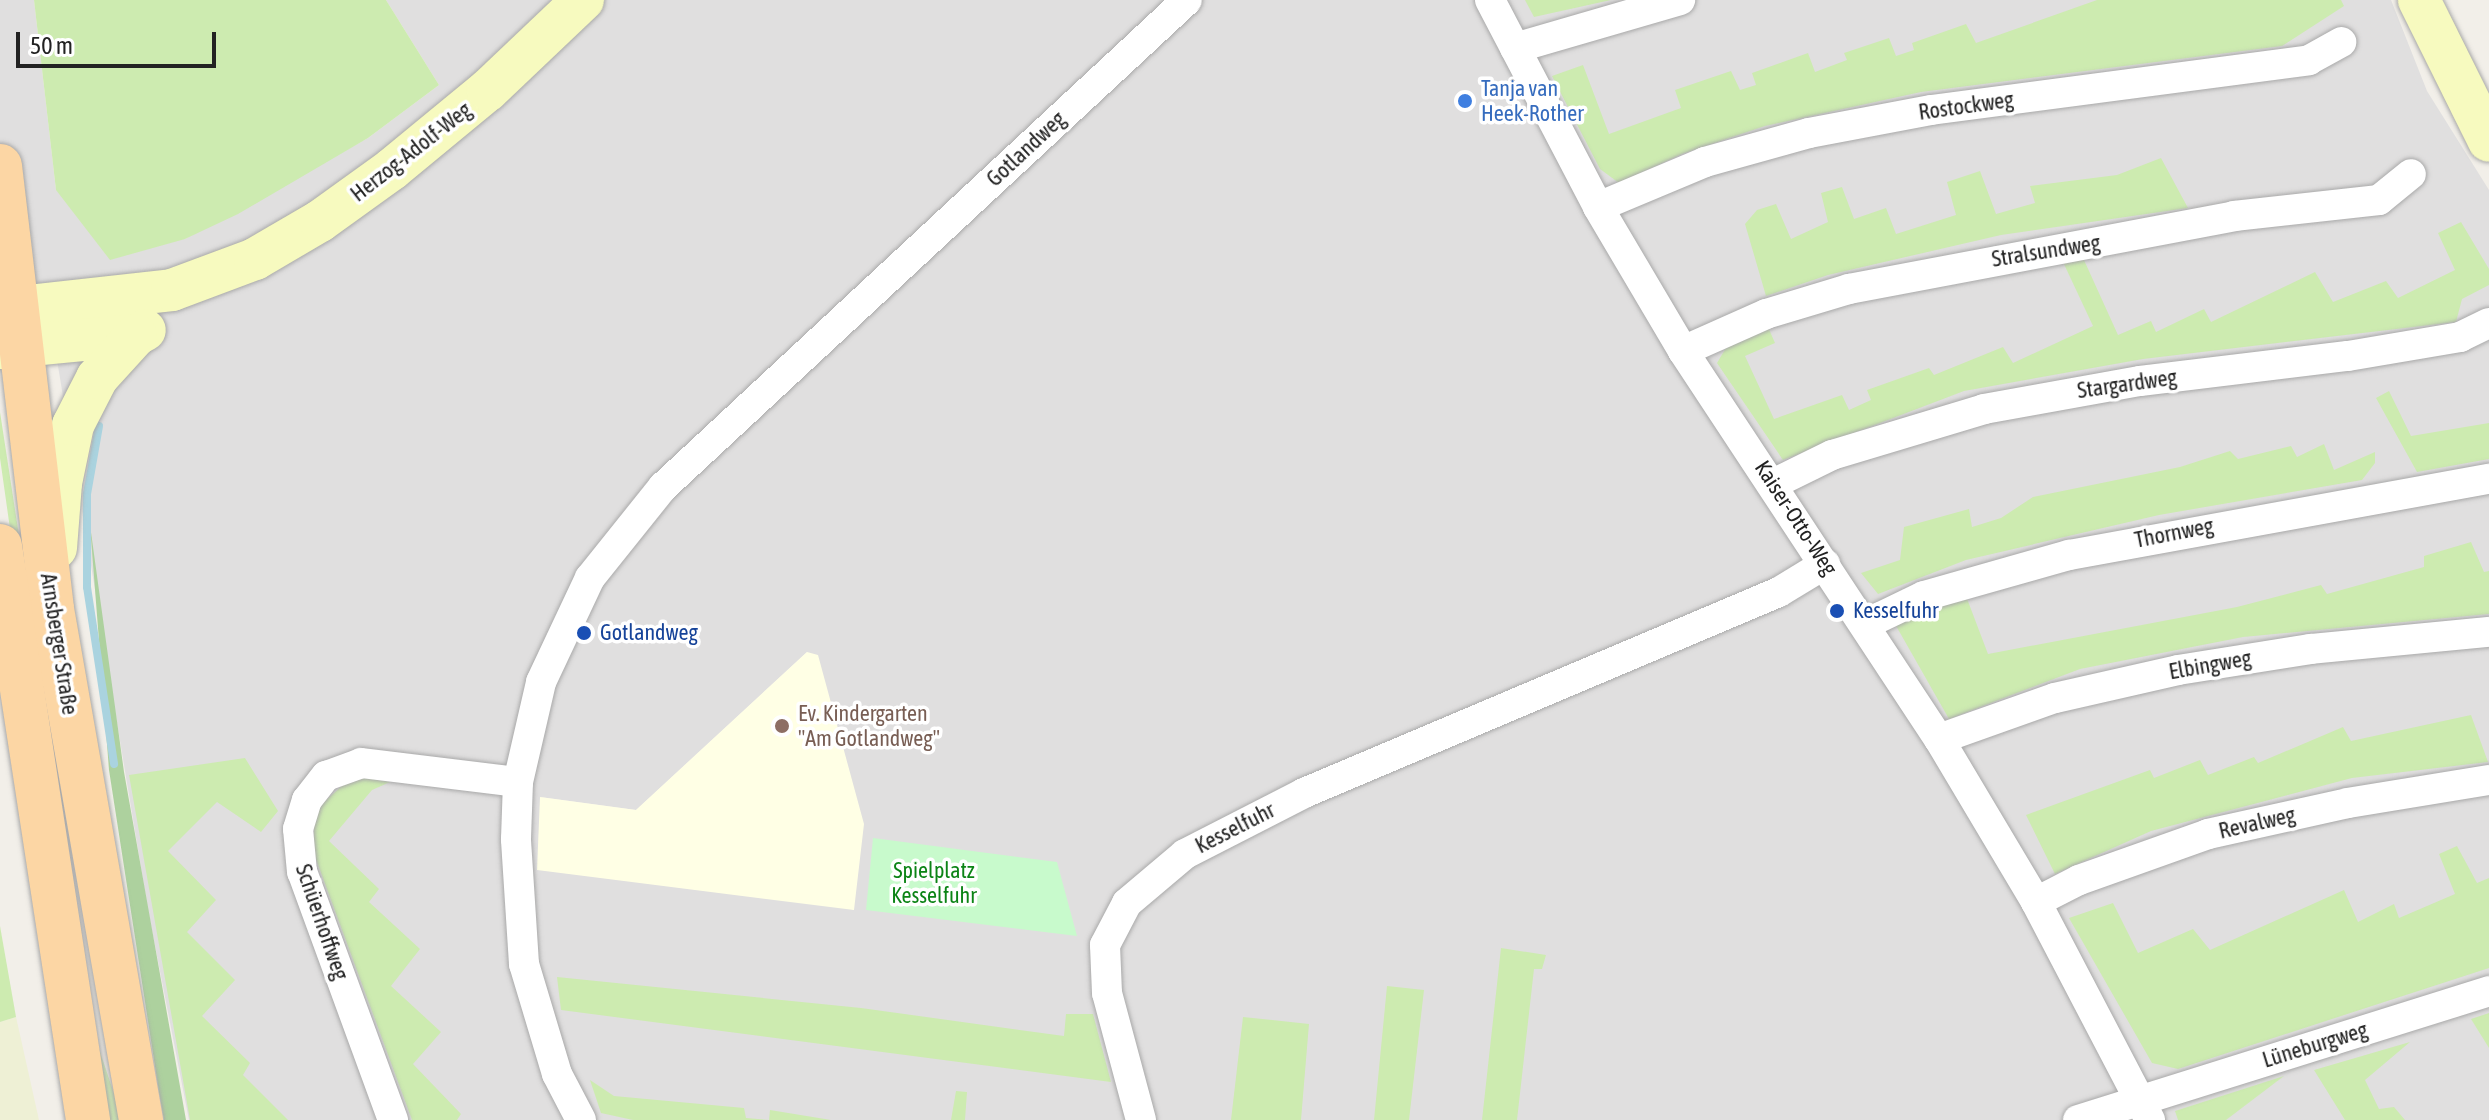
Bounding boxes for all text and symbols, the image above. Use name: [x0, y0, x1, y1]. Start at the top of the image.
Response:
scale bar: [20, 16, 220, 66]
text: 50 m: [30, 32, 73, 59]
place label: Tanja van Heek-Rother: [1481, 75, 1584, 126]
street label: Rostockweg: [1917, 86, 2015, 126]
marker: Tanja van Heek-Rother: [1456, 92, 1474, 110]
street label: Herzog-Adolf-Weg: [345, 97, 477, 207]
street label: Gotlandweg: [981, 106, 1071, 192]
street label: Stralsundweg: [1990, 229, 2102, 273]
street label: Stargardweg: [2076, 364, 2178, 404]
street label: Kaiser-Otto-Weg: [1749, 456, 1843, 580]
street label: Thornweg: [2132, 512, 2216, 554]
street label: Arnsberger Straße: [35, 571, 83, 717]
place label: Kesselfuhr: [1853, 598, 1939, 624]
marker: Kesselfuhr: [1828, 602, 1846, 620]
place label: Gotlandweg: [600, 620, 698, 646]
marker: Gotlandweg: [575, 624, 593, 642]
street label: Elbingweg: [2167, 645, 2253, 685]
place label: Ev. Kindergarten "Am Gotlandweg": [798, 700, 940, 752]
marker: Ev. Kindergarten "Am Gotlandweg": [773, 717, 791, 735]
street label: Kesselfuhr: [1191, 797, 1279, 859]
street label: Revalweg: [2216, 801, 2298, 845]
park label: Spielplatz Kesselfuhr: [891, 857, 977, 908]
street label: Schüerhoffweg: [290, 861, 354, 983]
street label: Lüneburgweg: [2259, 1017, 2371, 1073]

